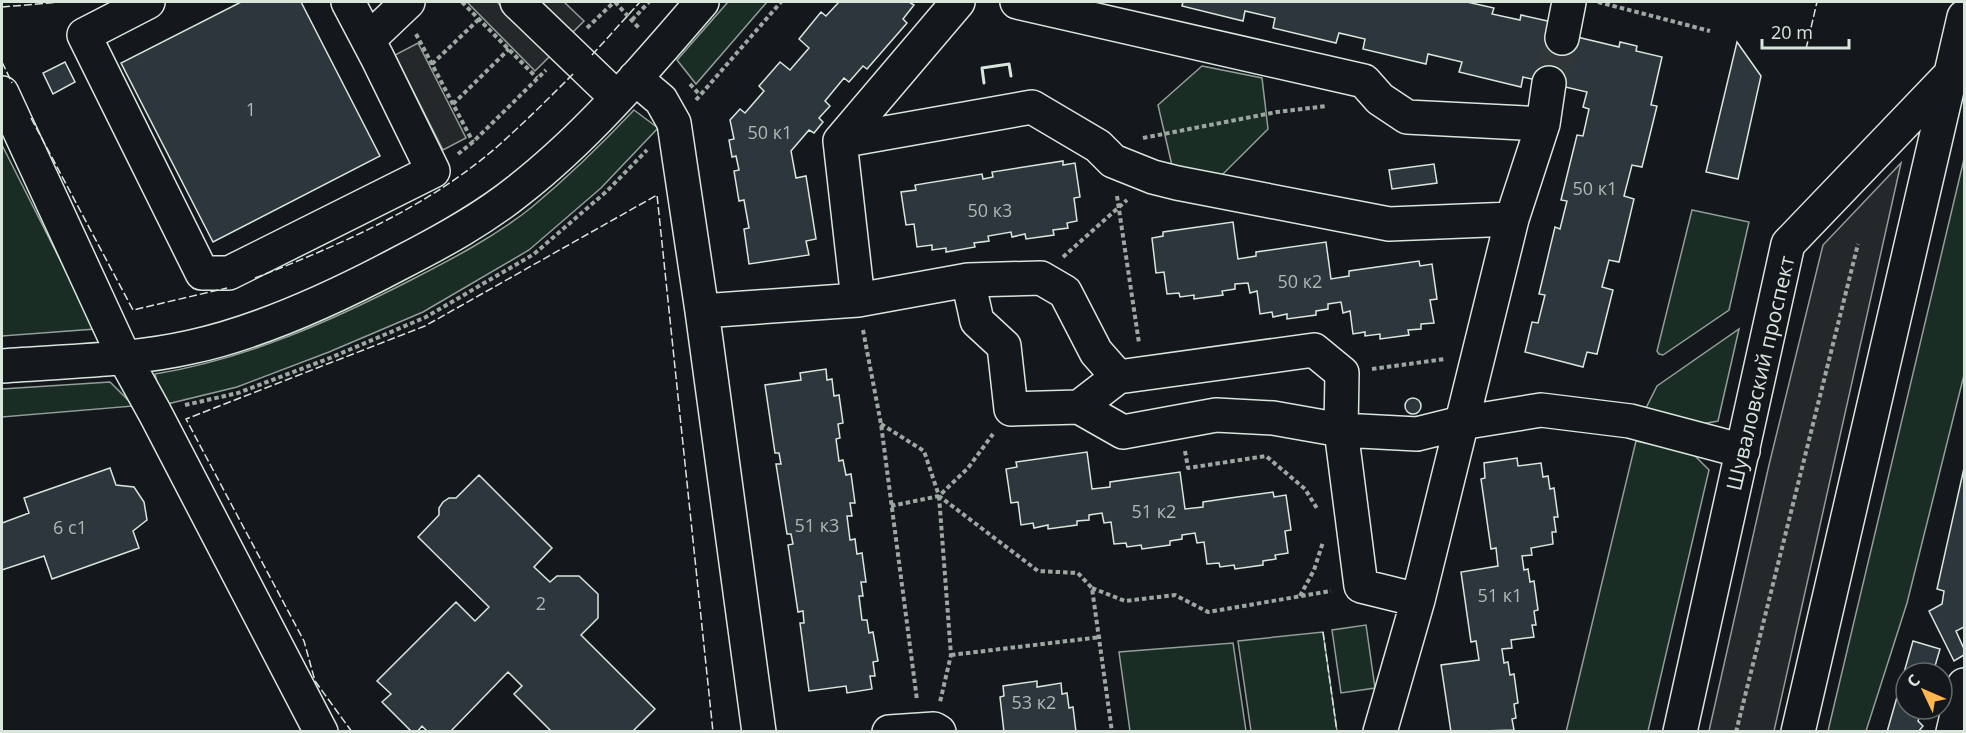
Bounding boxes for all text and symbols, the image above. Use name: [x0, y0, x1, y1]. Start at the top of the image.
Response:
scale bar: [1762, 12, 1849, 50]
text: 20 m: [1771, 20, 1813, 44]
house number: 1: [246, 97, 256, 121]
house number: 50 к1: [748, 120, 792, 144]
house number: 50 к1: [1573, 176, 1617, 200]
house number: 50 к3: [968, 198, 1012, 222]
street label: Шуваловский проспект: [1719, 253, 1801, 493]
house number: 50 к2: [1278, 269, 1322, 293]
house number: 51 к2: [1132, 499, 1176, 523]
house number: 51 к3: [795, 513, 839, 537]
house number: 6 с1: [53, 515, 87, 539]
house number: 51 к1: [1478, 583, 1522, 607]
house number: 2: [536, 591, 546, 615]
north arrow: [1894, 661, 1954, 721]
text: С: [1902, 669, 1925, 692]
house number: 53 к2: [1012, 690, 1056, 714]

